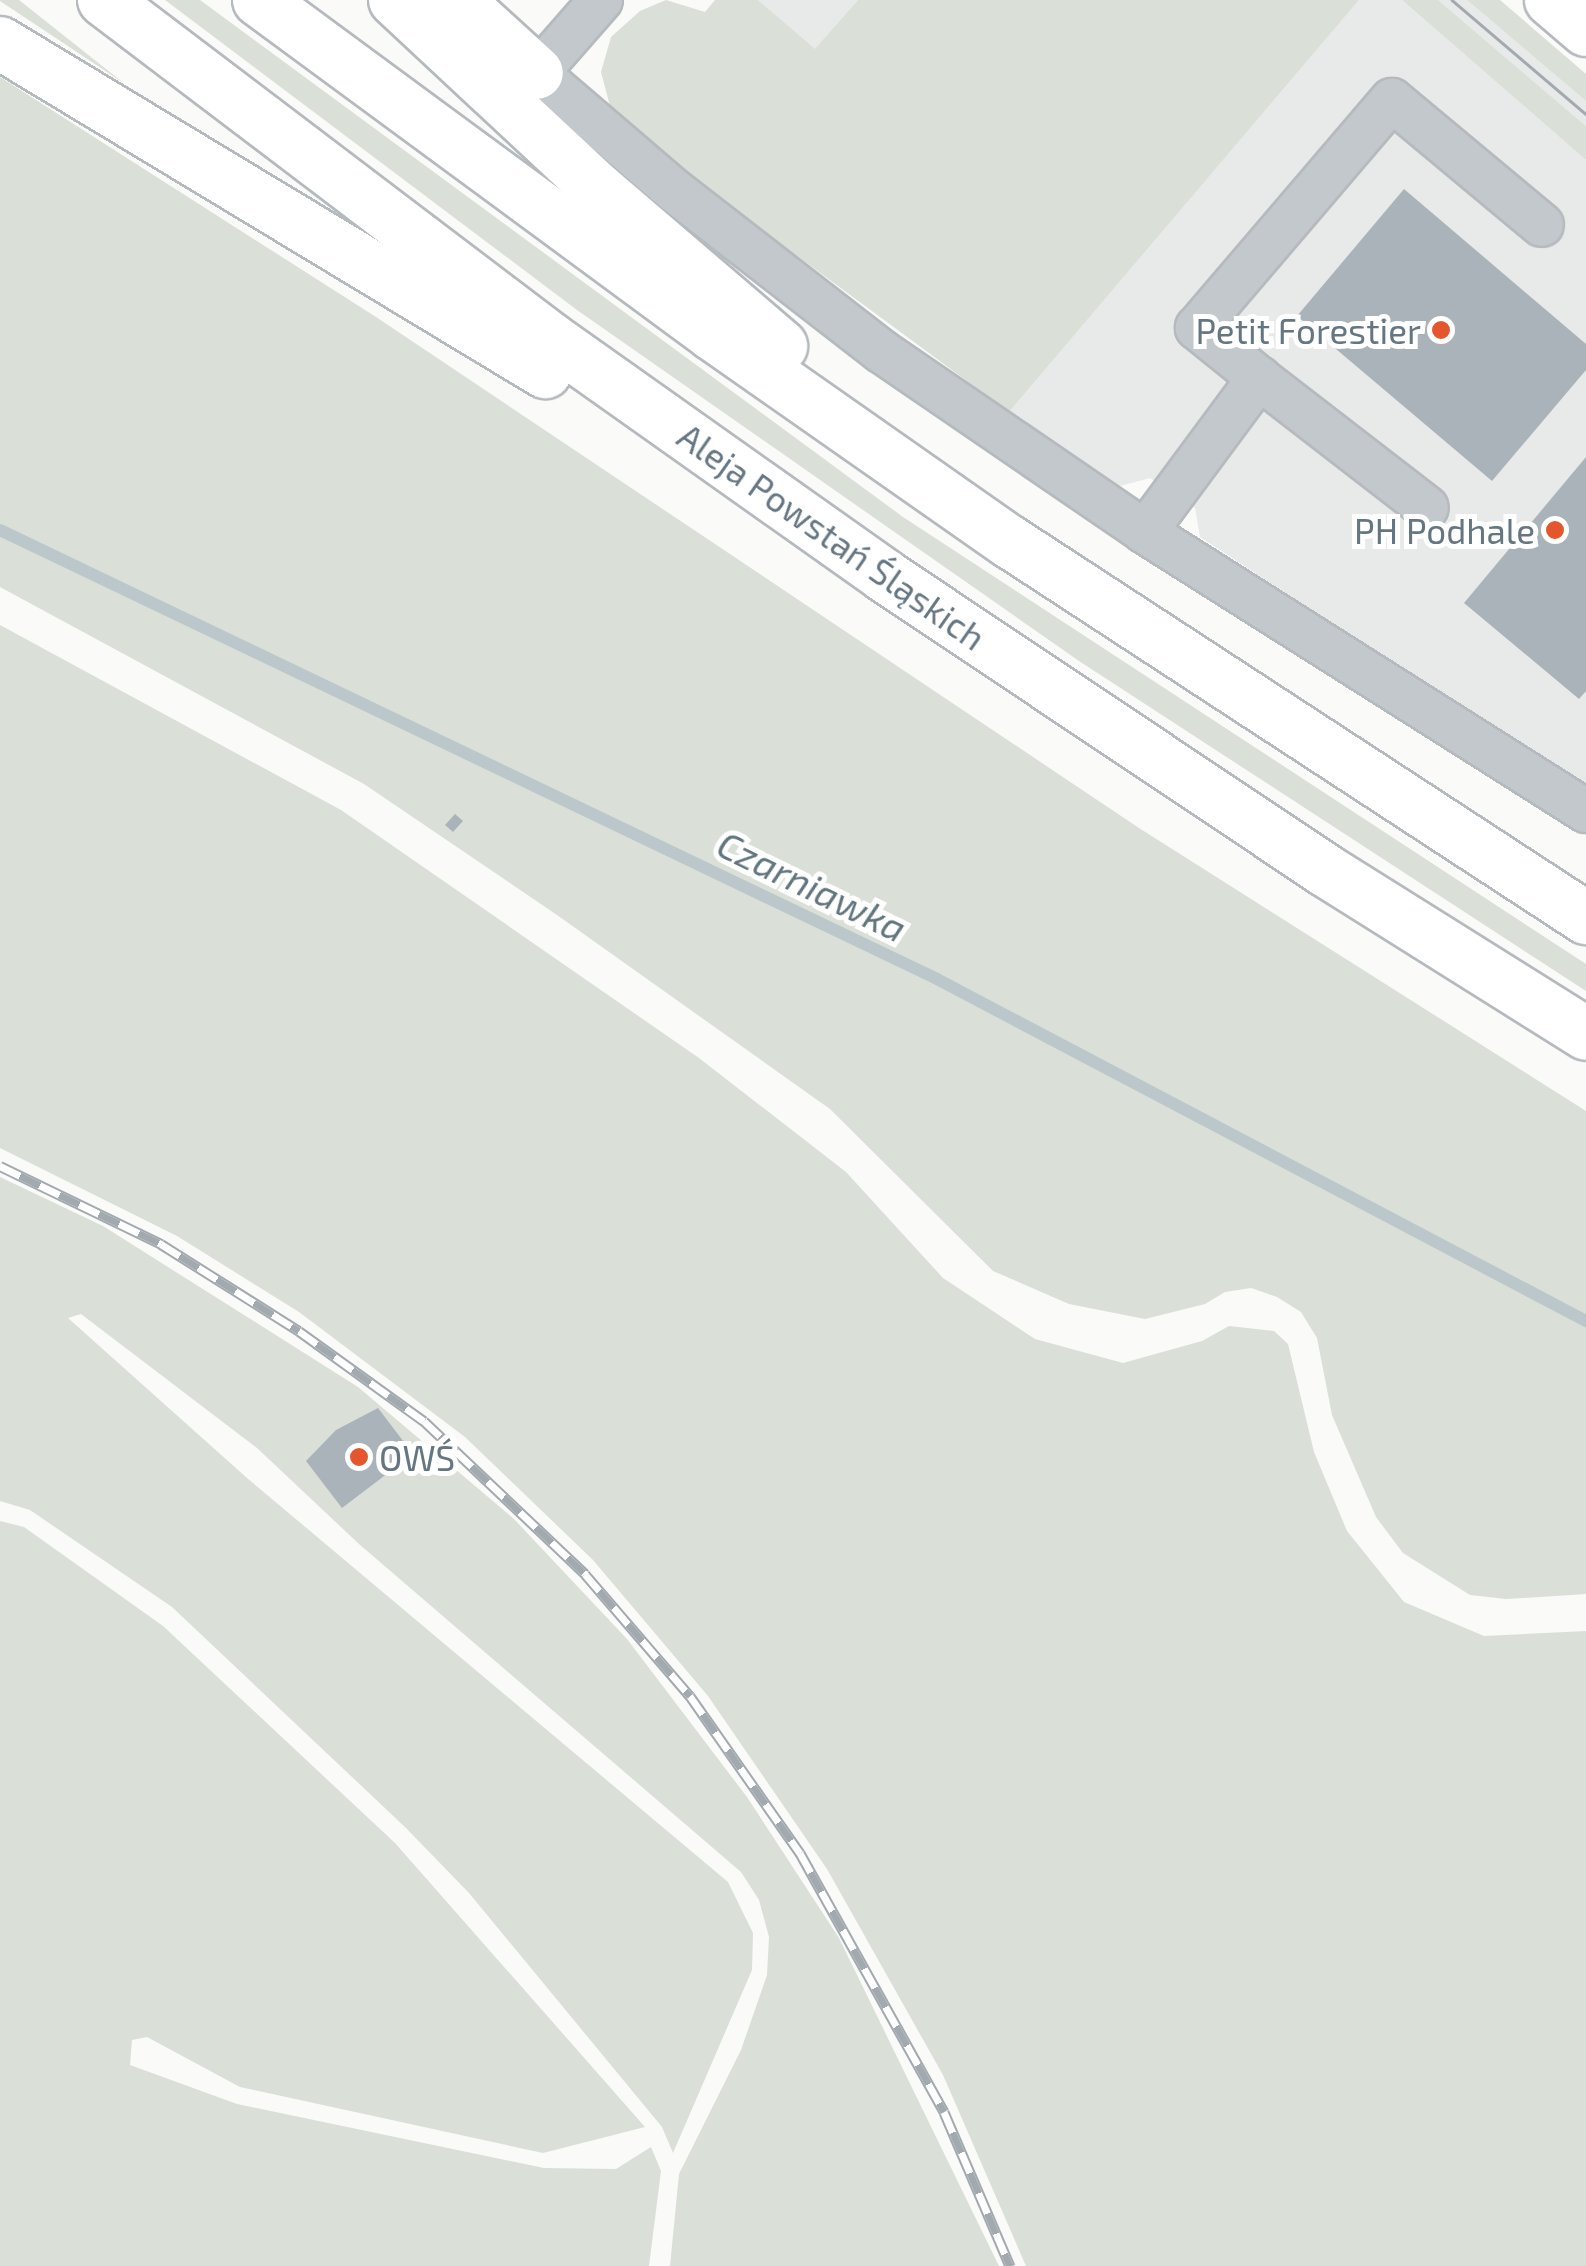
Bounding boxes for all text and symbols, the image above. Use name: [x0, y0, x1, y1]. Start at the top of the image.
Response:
place label: Petit Forestier: [1195, 309, 1421, 351]
marker: Petit Forestier: [1430, 319, 1452, 341]
street label: Aleja Powstań Śląskich: [670, 414, 994, 658]
place label: PH Podhale: [1354, 509, 1535, 551]
marker: PH Podhale: [1544, 519, 1566, 541]
water label: Czarniawka: [710, 821, 914, 951]
place label: OWŚ: [379, 1436, 455, 1478]
marker: OWŚ: [348, 1446, 370, 1468]

